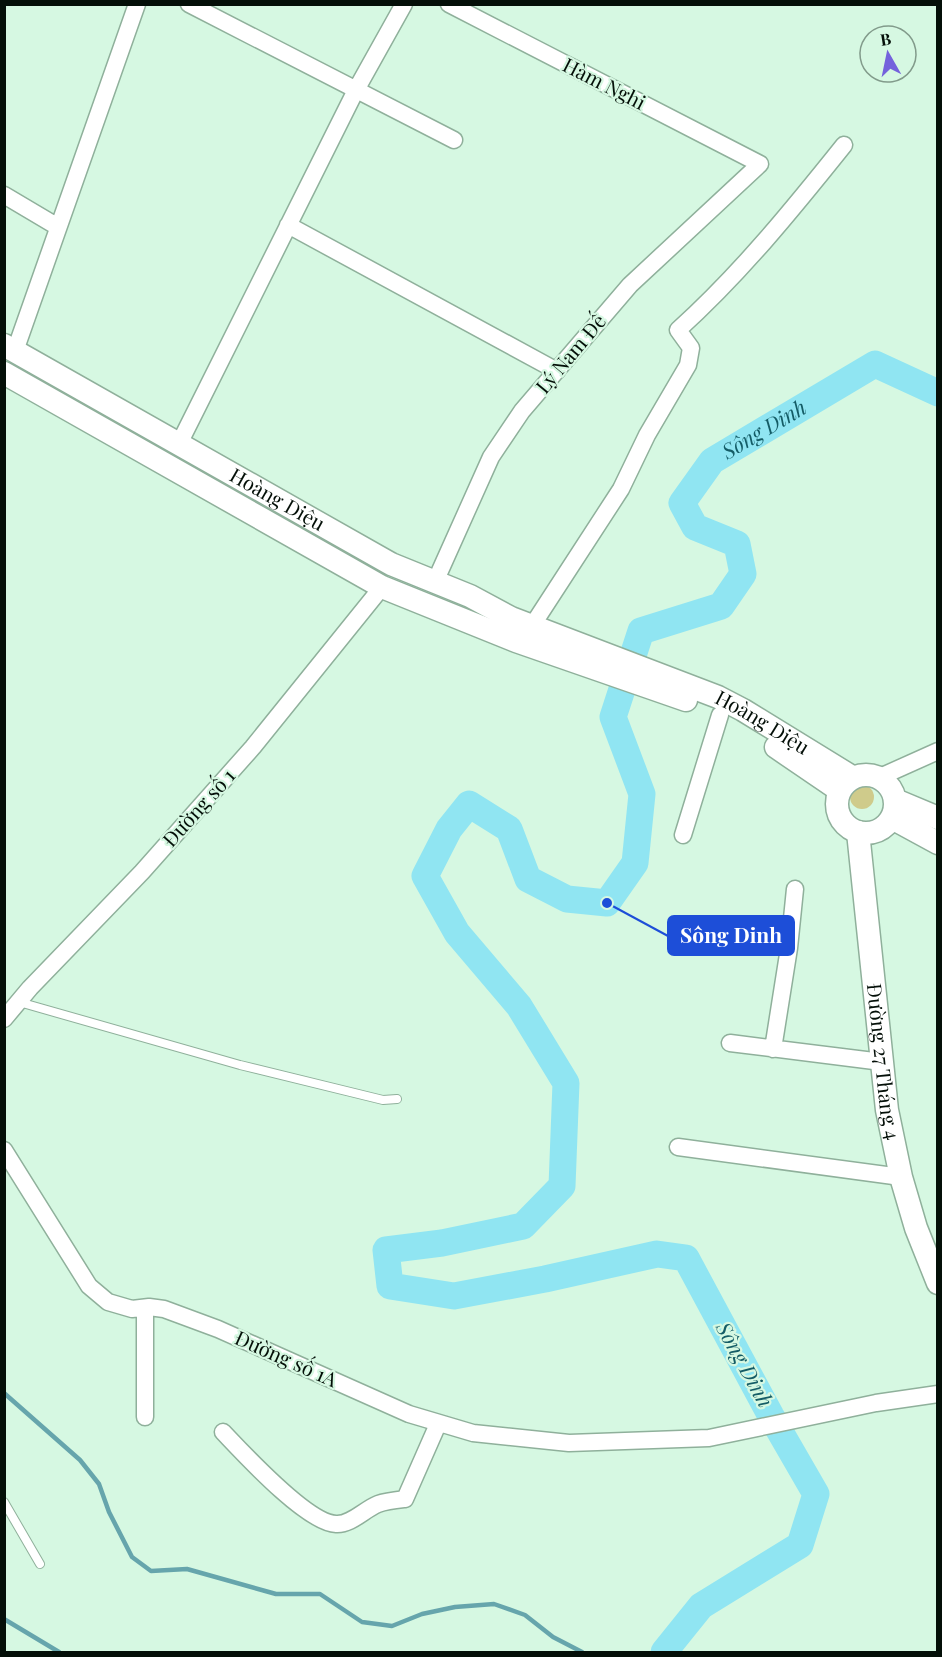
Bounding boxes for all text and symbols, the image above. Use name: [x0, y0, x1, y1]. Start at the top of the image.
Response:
north arrow: [858, 24, 918, 84]
text: B: [879, 27, 893, 50]
street label: Hàm Nghi: [559, 50, 651, 115]
street label: Lý Nam Đế: [528, 307, 611, 399]
water label: Sông Dinh: [715, 392, 811, 465]
street label: Hoàng Diệu: [226, 461, 331, 536]
street label: Hoàng Diệu: [711, 683, 815, 760]
street label: Đường số 1: [155, 761, 240, 852]
callout: Sông Dinh: [668, 916, 794, 955]
text: Sông Dinh: [680, 920, 782, 948]
street label: Đường 27 Tháng 4: [862, 982, 908, 1142]
water label: Sông Dinh: [710, 1315, 781, 1412]
street label: Đường số 1A: [231, 1322, 343, 1392]

